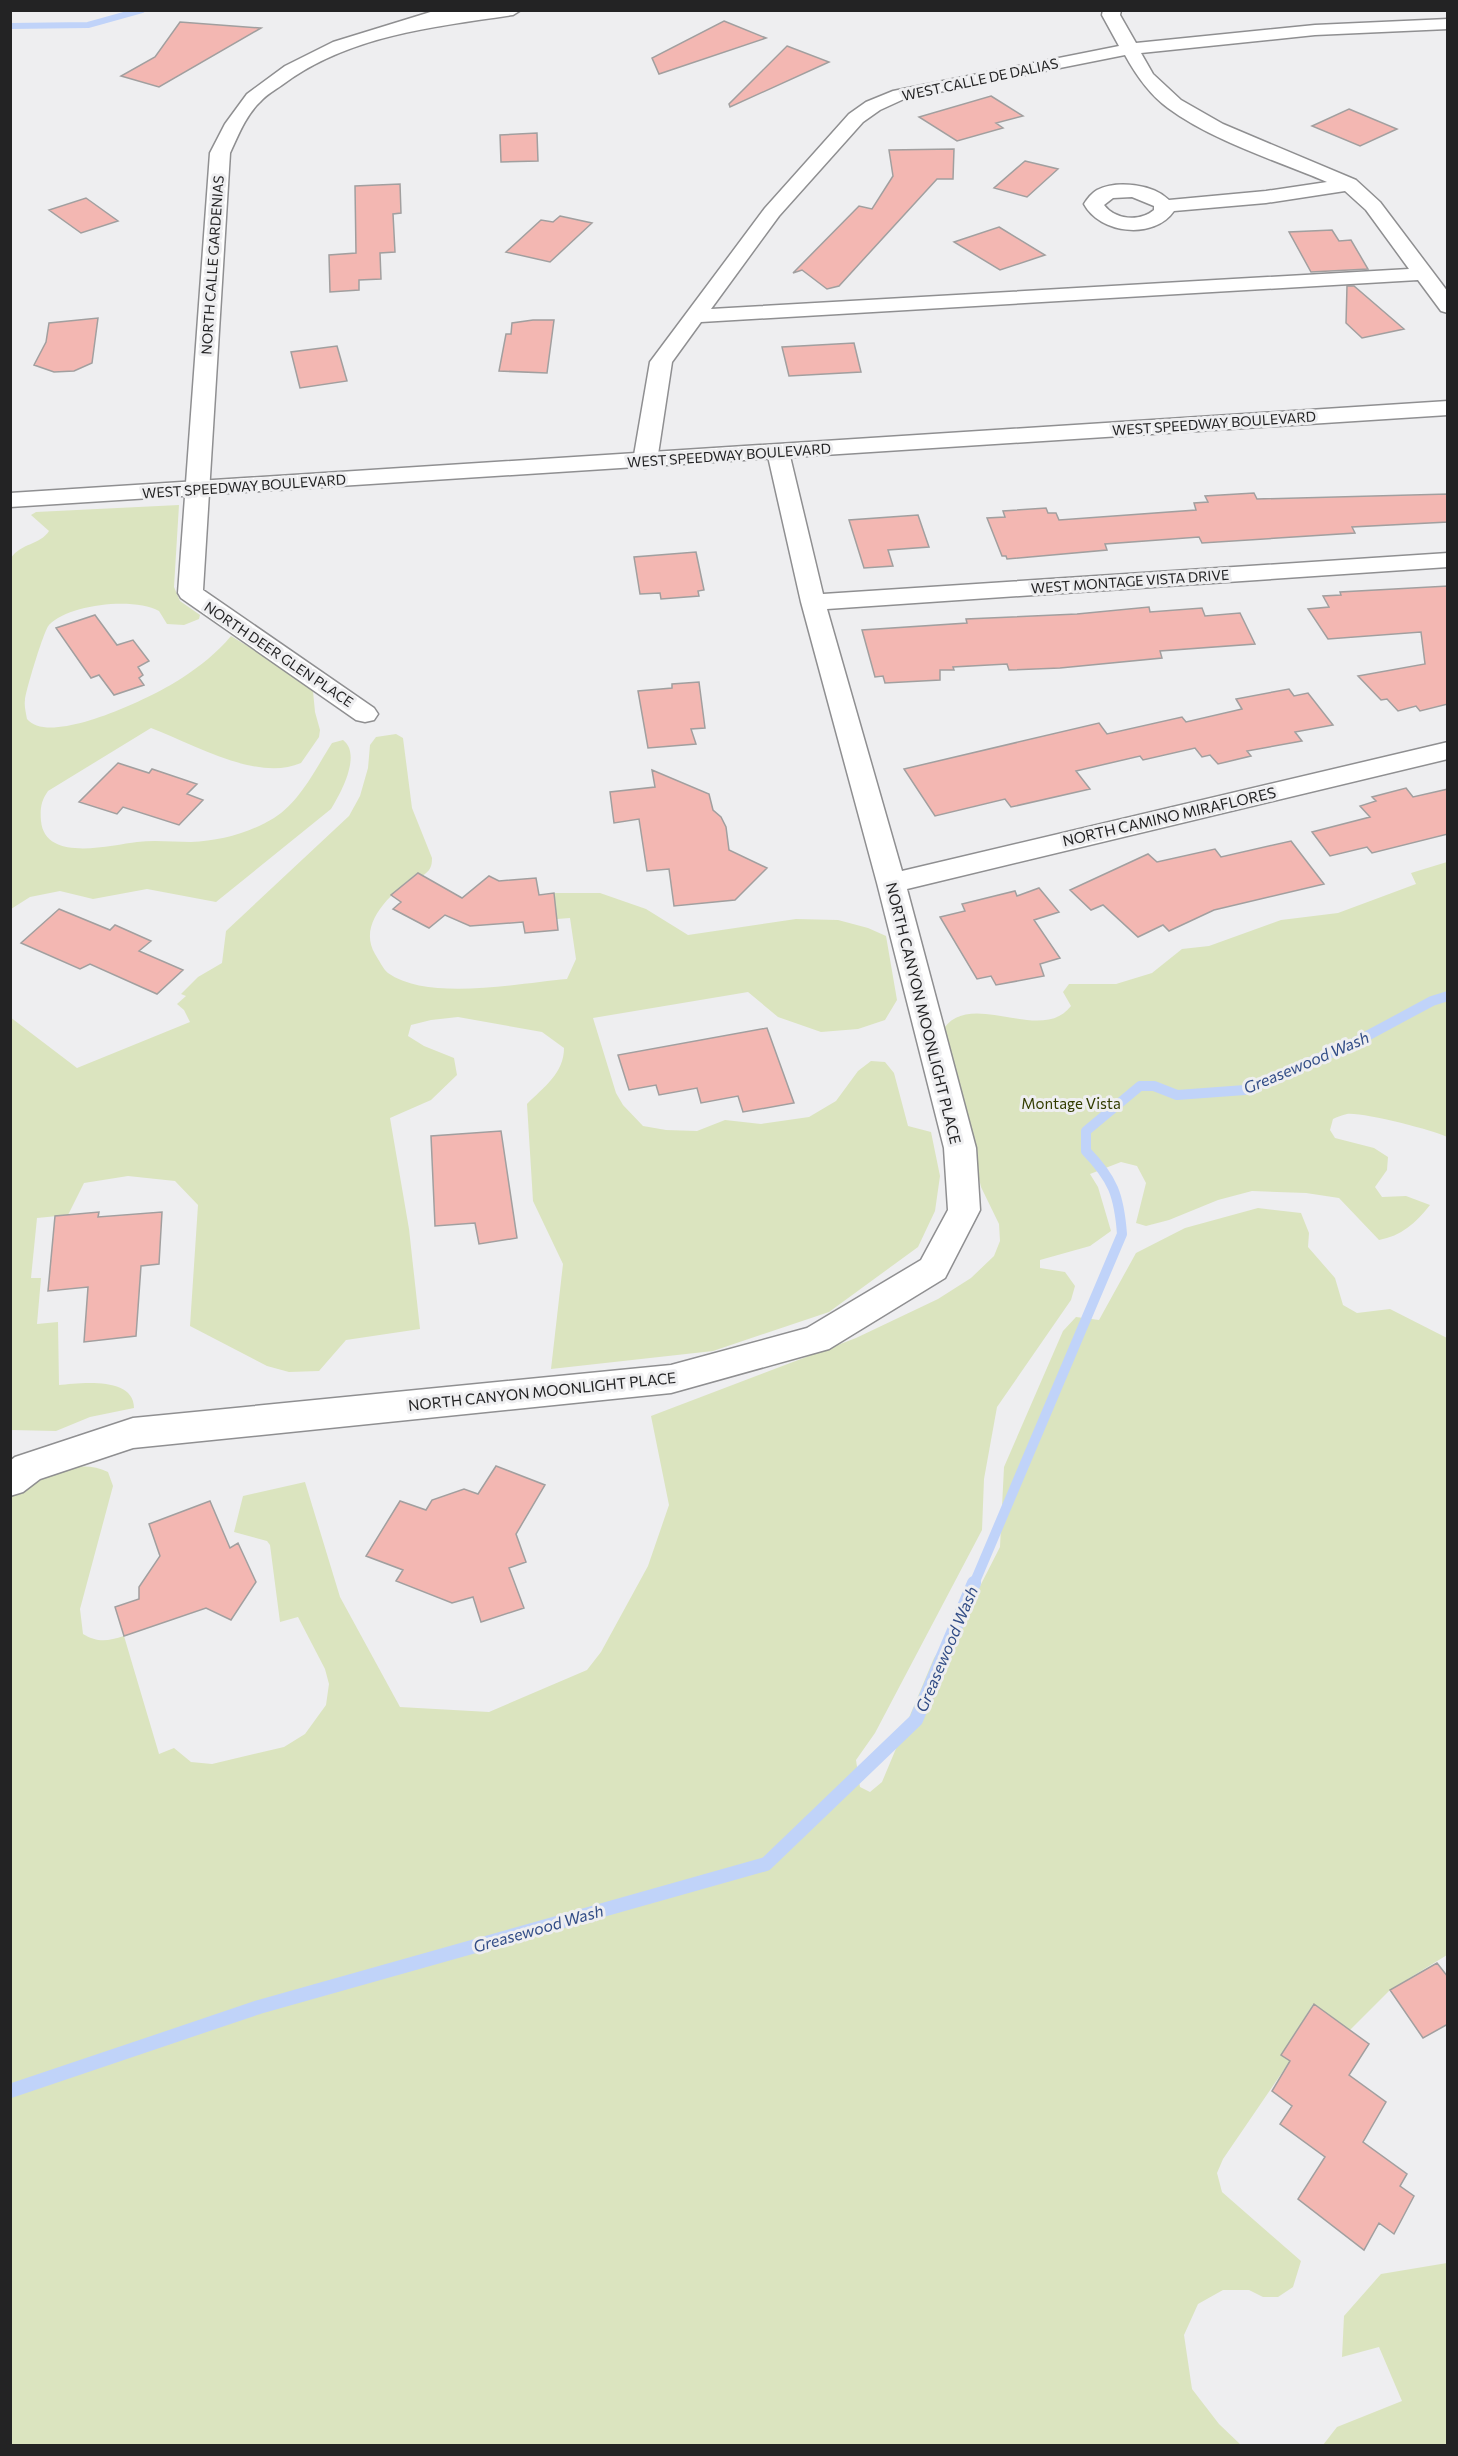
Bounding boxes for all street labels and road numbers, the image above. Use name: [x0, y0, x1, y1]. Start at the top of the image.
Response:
street label: WEST CALLE DE DALIAS: [900, 54, 1060, 104]
street label: NORTH CALLE GARDENIAS: [197, 175, 227, 355]
street label: WEST SPEEDWAY BOULEVARD: [1111, 407, 1317, 439]
street label: WEST SPEEDWAY BOULEVARD: [626, 439, 832, 471]
street label: WEST SPEEDWAY BOULEVARD: [141, 470, 347, 502]
street label: WEST MONTAGE VISTA DRIVE: [1030, 566, 1230, 596]
street label: NORTH DEER GLEN PLACE: [201, 598, 357, 710]
street label: NORTH CAMINO MIRAFLORES: [1061, 783, 1278, 849]
street label: NORTH CANYON MOONLIGHT PLACE: [883, 880, 965, 1146]
street label: NORTH CANYON MOONLIGHT PLACE: [407, 1368, 677, 1414]

